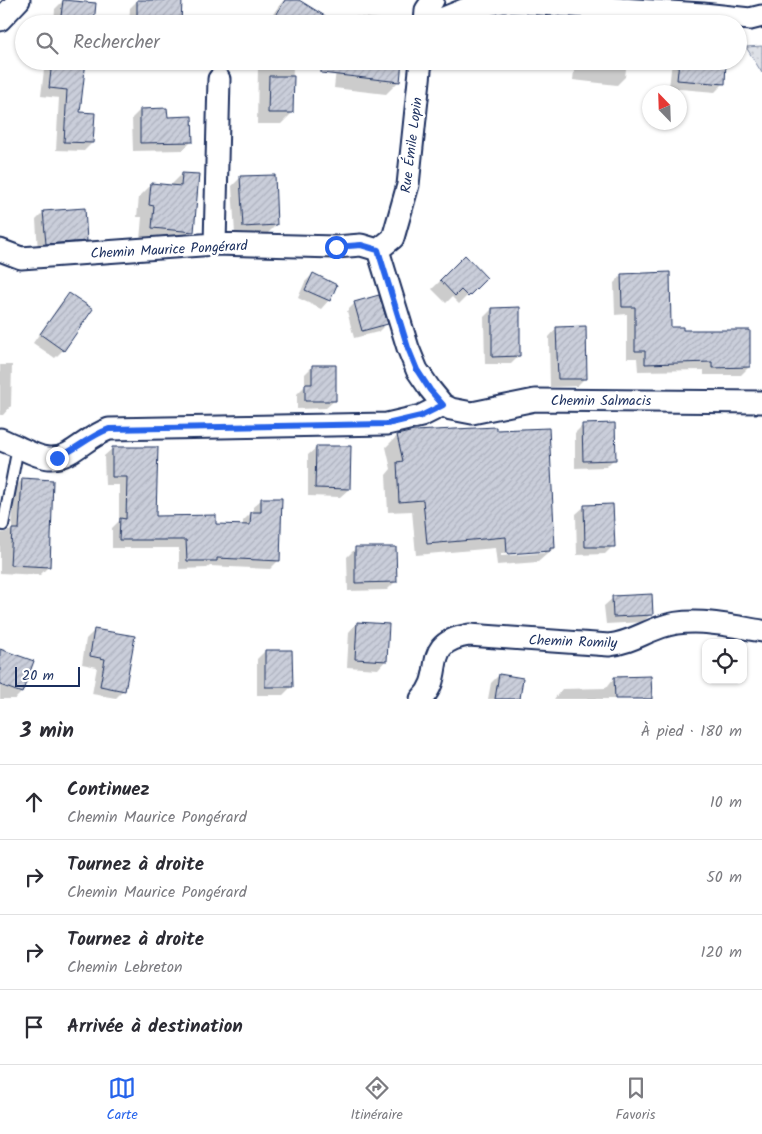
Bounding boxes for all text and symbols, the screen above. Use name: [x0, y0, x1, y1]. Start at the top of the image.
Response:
search box: [15, 15, 747, 70]
text: Rechercher: [73, 28, 160, 58]
icon: search: [33, 29, 61, 57]
north arrow: [642, 85, 687, 130]
street label: Rue Émile Lopin: [395, 96, 429, 194]
street label: Chemin Maurice Pongérard: [90, 235, 249, 265]
route start: [325, 236, 348, 259]
street label: Chemin Salmacis: [551, 390, 651, 412]
route end: [46, 447, 69, 470]
street label: Chemin Romily: [528, 629, 618, 655]
map controls: [702, 639, 747, 684]
button: locate: [702, 639, 747, 684]
scale bar: [15, 664, 80, 687]
text: 20 m: [22, 665, 54, 687]
text: 3 min: [20, 715, 74, 748]
text: À pied · 180 m: [641, 719, 742, 744]
text: Continuez: [67, 775, 150, 805]
icon: ahead: [20, 788, 48, 816]
text: 10 m: [710, 790, 742, 815]
text: Chemin Maurice Pongérard: [67, 805, 247, 830]
text: Tournez à droite: [67, 850, 204, 880]
icon: right: [20, 863, 48, 891]
text: 50 m: [706, 865, 742, 890]
text: Chemin Maurice Pongérard: [67, 880, 247, 905]
text: Tournez à droite: [67, 925, 204, 955]
icon: right: [20, 938, 48, 966]
text: 120 m: [701, 940, 742, 965]
text: Chemin Lebreton: [67, 955, 183, 980]
text: Arrivée à destination: [67, 1012, 243, 1042]
icon: arrive: [20, 1013, 48, 1041]
tab: Carte: [106, 1074, 138, 1126]
tab: Itinéraire: [351, 1074, 403, 1126]
tab: Favoris: [616, 1074, 656, 1126]

